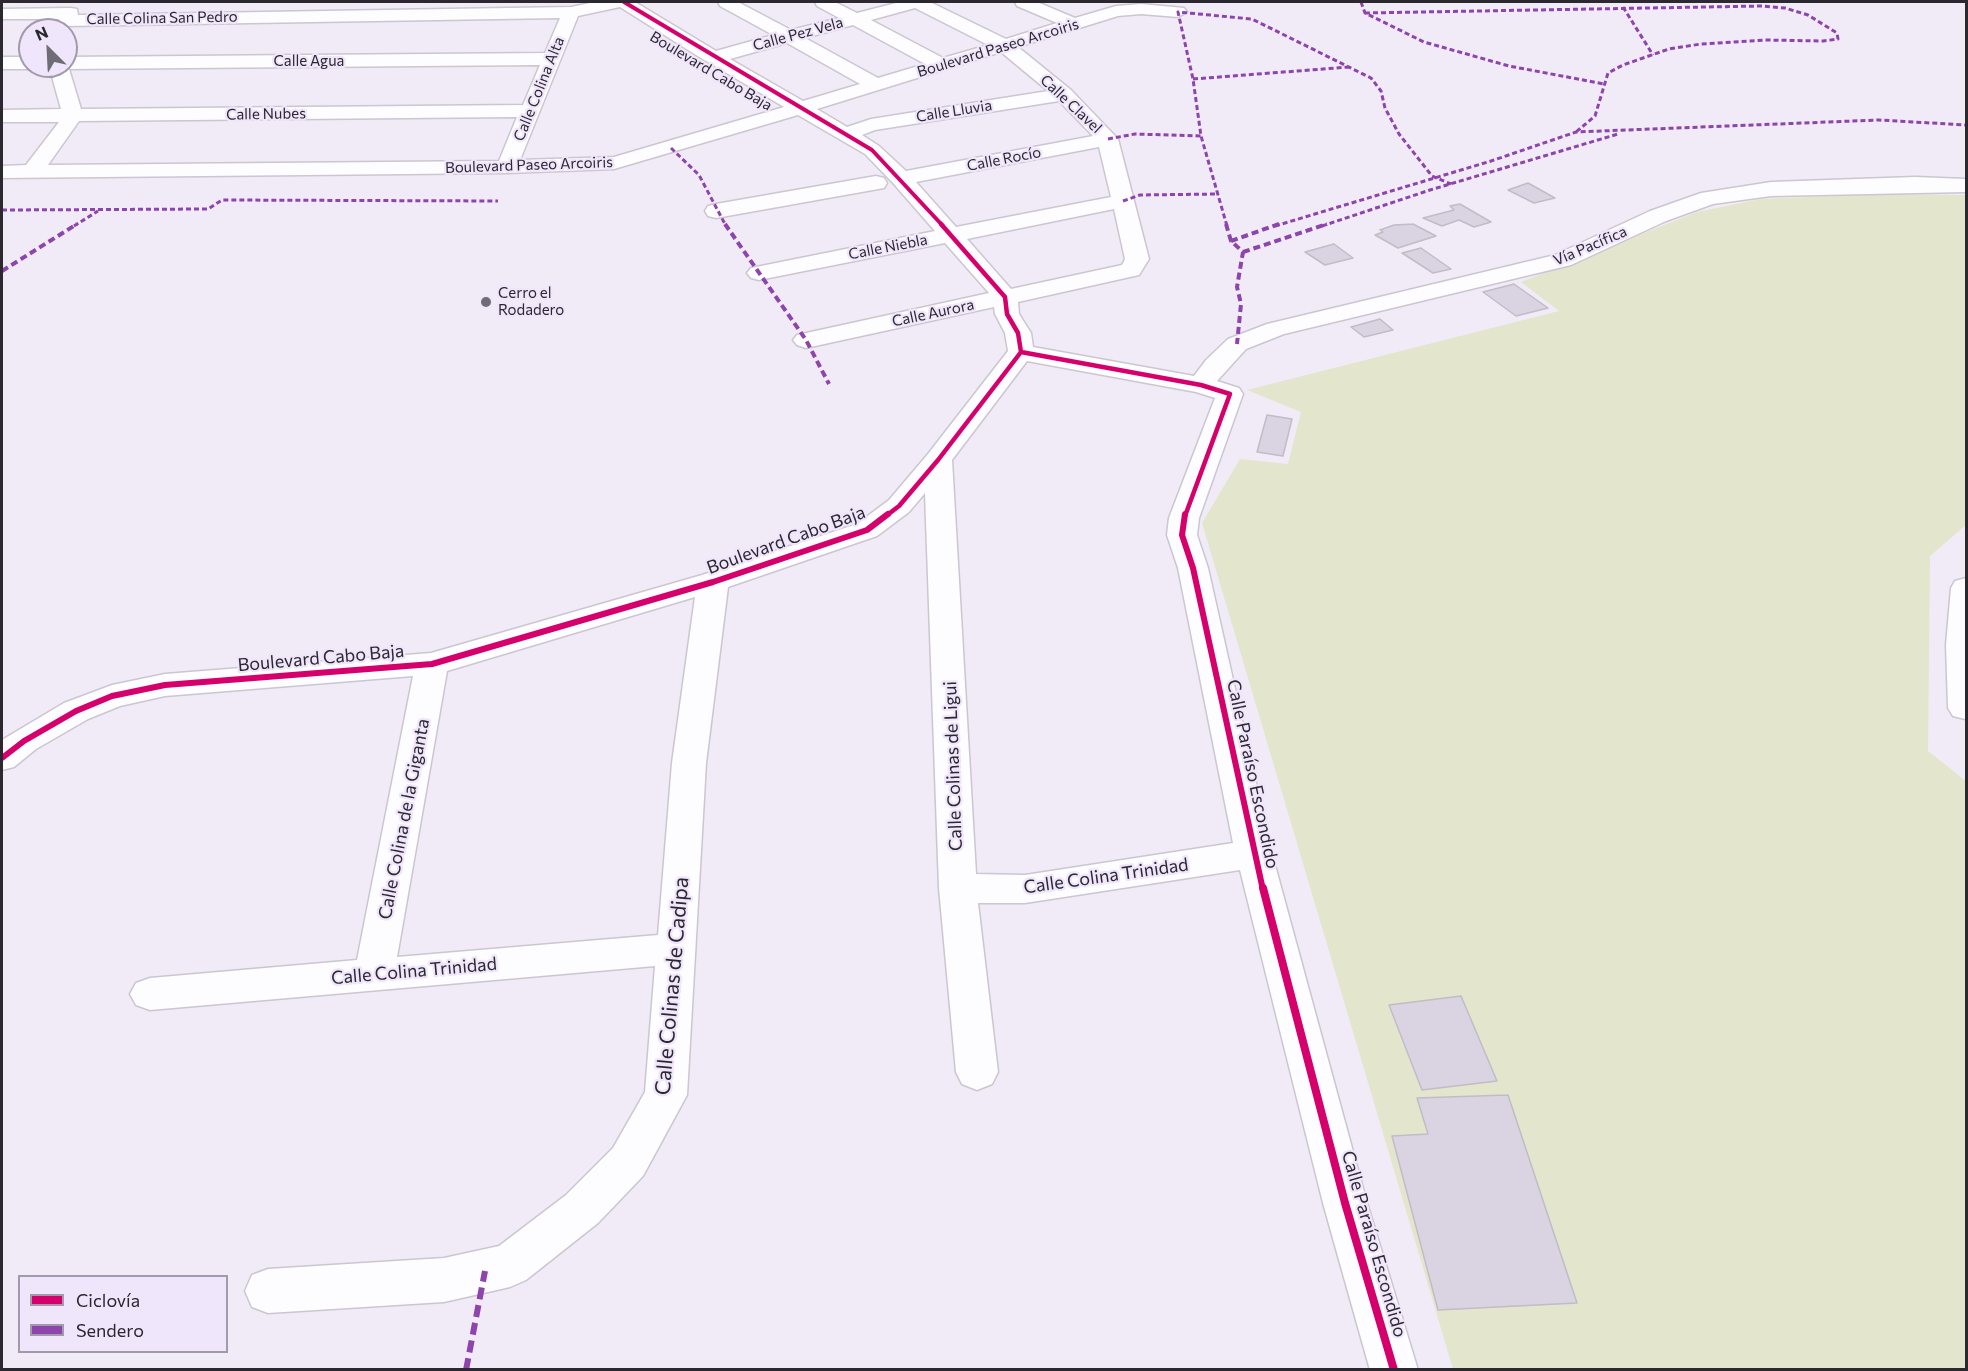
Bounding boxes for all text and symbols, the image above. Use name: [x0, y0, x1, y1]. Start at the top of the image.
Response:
street label: Calle Colina San Pedro: [86, 8, 238, 28]
street label: Calle Pez Vela: [751, 13, 845, 55]
street label: Boulevard Paseo Arcoiris: [915, 15, 1081, 81]
north arrow: [18, 18, 78, 78]
text: N: [32, 22, 51, 44]
street label: Boulevard Cabo Baja: [647, 27, 775, 115]
street label: Calle Colina Alta: [510, 34, 568, 144]
street label: Calle Agua: [274, 52, 344, 70]
street label: Calle Clavel: [1037, 71, 1105, 137]
street label: Calle Lluvia: [915, 96, 993, 126]
street label: Calle Nubes: [226, 104, 306, 124]
street label: Calle Rocío: [965, 143, 1043, 175]
street label: Boulevard Paseo Arcoiris: [445, 153, 613, 177]
street label: Vía Pacífica: [1550, 222, 1630, 270]
street label: Calle Niebla: [847, 231, 929, 263]
place label: Cerro el Rodadero: [498, 284, 564, 319]
marker: Cerro el Rodadero: [479, 295, 493, 309]
street label: Calle Aurora: [890, 296, 976, 330]
street label: Boulevard Cabo Baja: [704, 501, 868, 579]
street label: Boulevard Cabo Baja: [237, 640, 405, 676]
street label: Calle Paraíso Escondido: [1222, 677, 1284, 871]
street label: Calle Colinas de Ligui: [939, 681, 967, 851]
street label: Calle Colina de la Giganta: [374, 717, 434, 921]
street label: Calle Colina Trinidad: [1022, 854, 1190, 898]
street label: Calle Colinas de Cadipa: [650, 876, 694, 1096]
street label: Calle Colina Trinidad: [330, 953, 498, 989]
street label: Calle Paraíso Escondido: [1337, 1148, 1411, 1340]
legend: [18, 1275, 228, 1353]
text: Ciclovía: [76, 1289, 140, 1311]
text: Sendero: [76, 1319, 144, 1341]

